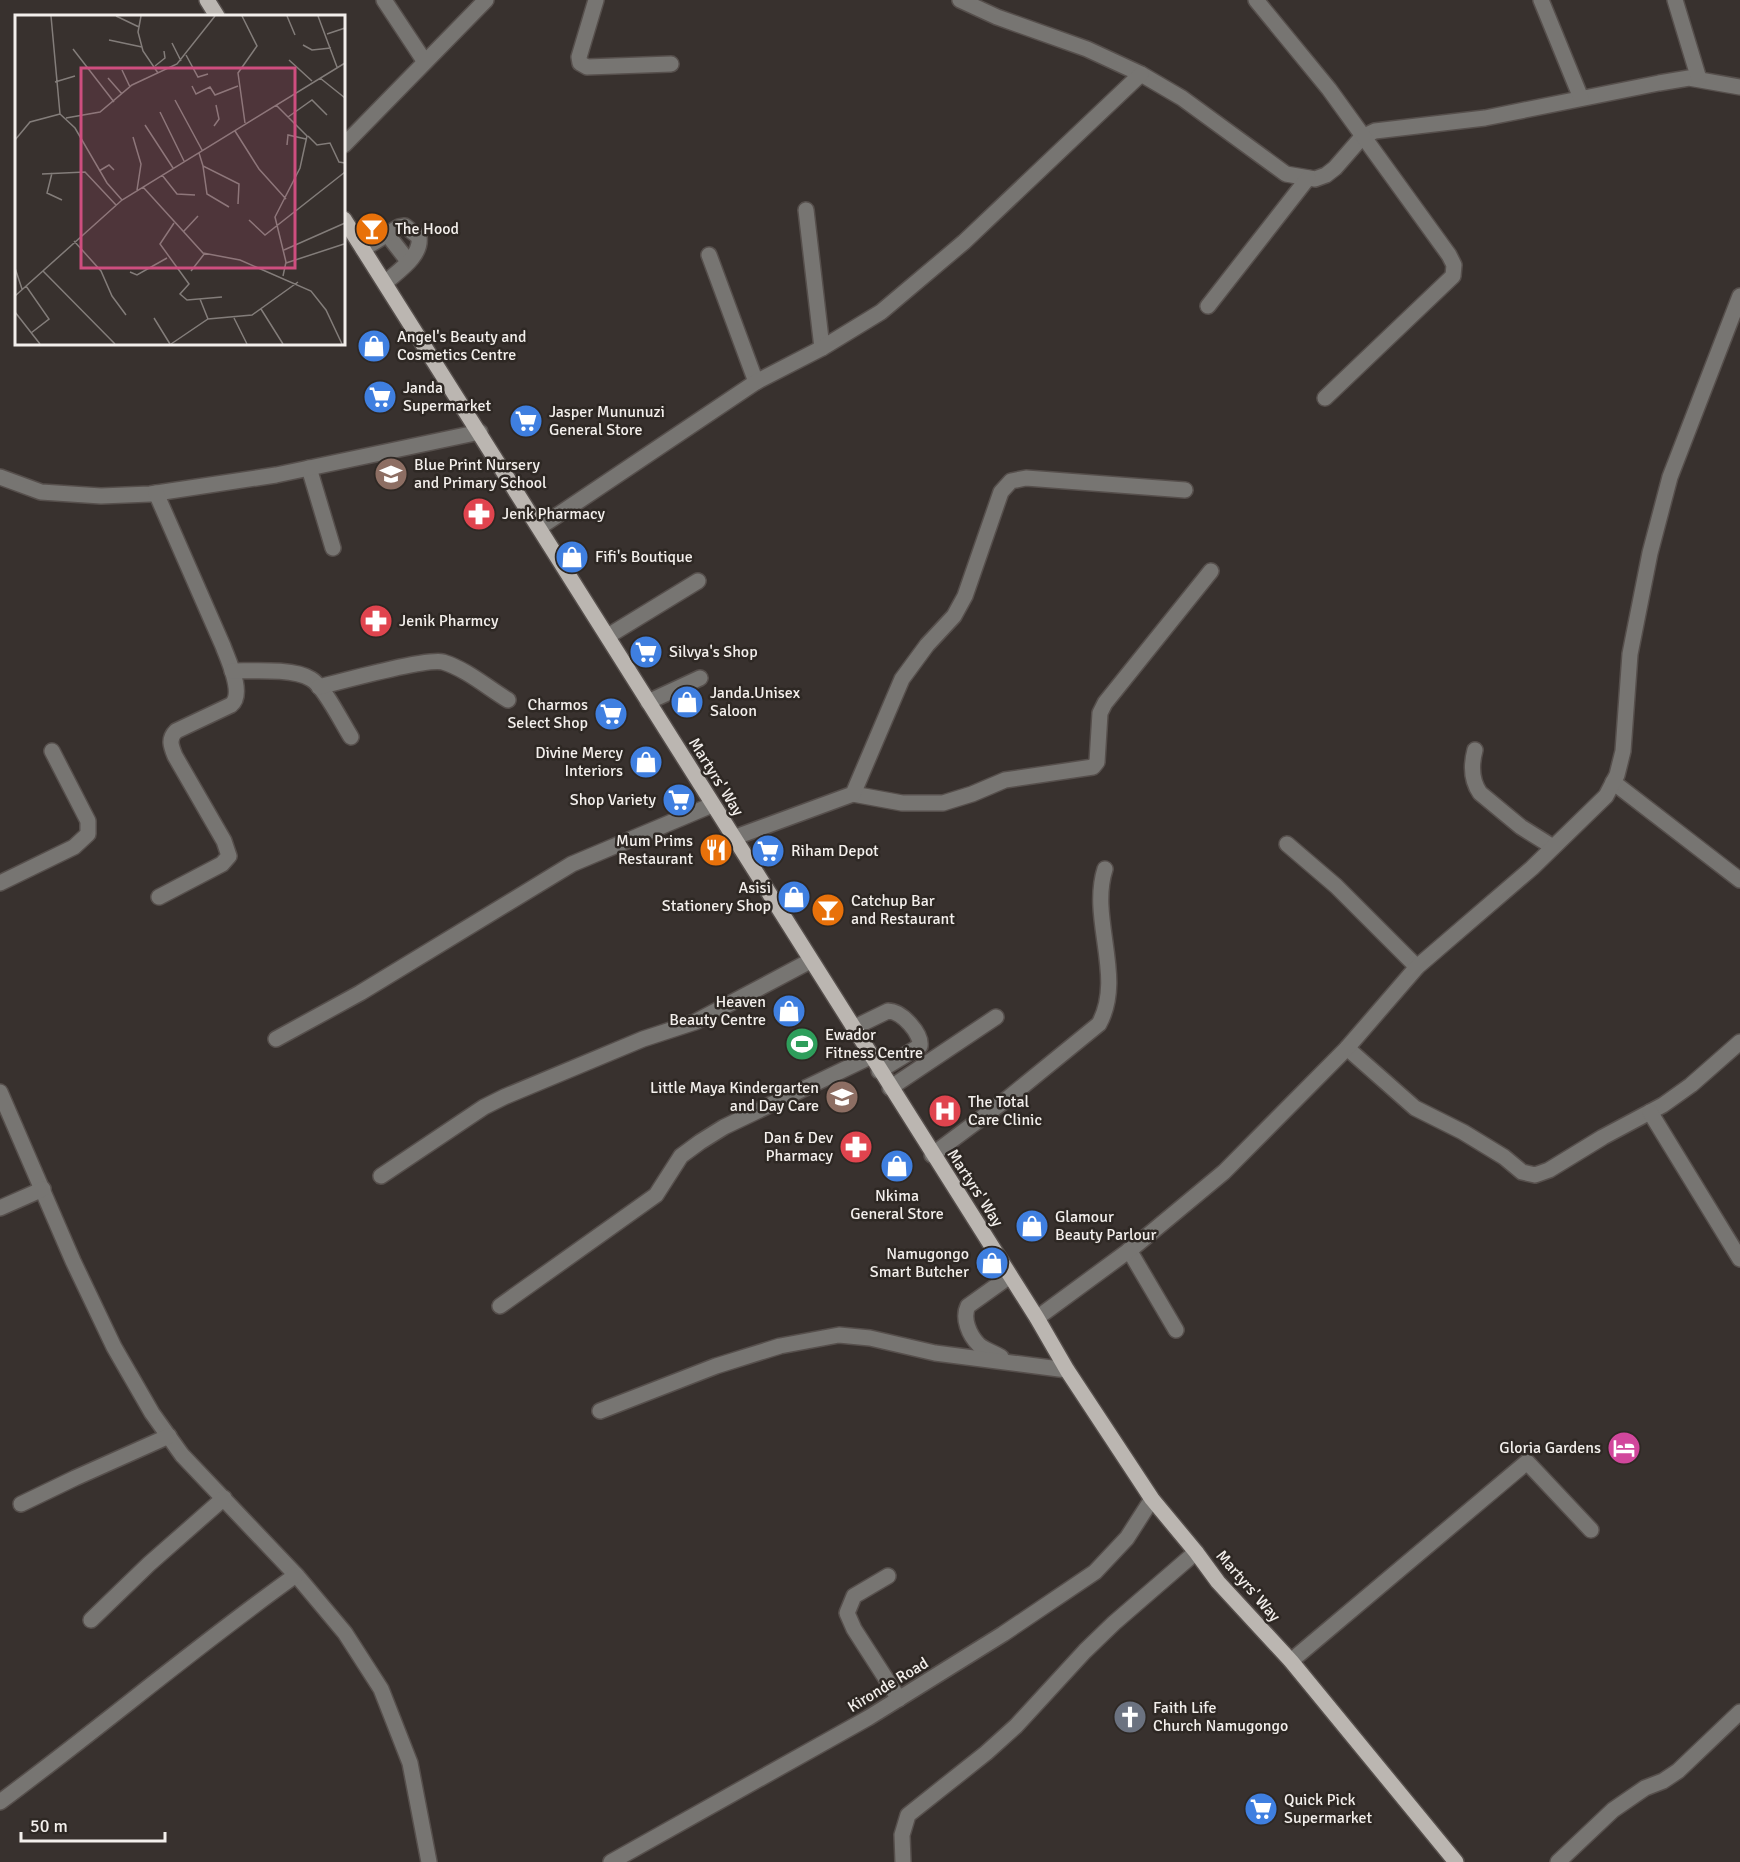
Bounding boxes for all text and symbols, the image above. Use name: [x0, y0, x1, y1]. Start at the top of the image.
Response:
inset map: [15, 15, 345, 345]
bar icon: The Hood: [354, 211, 390, 247]
place label: The Hood: [395, 219, 459, 239]
place label: Angel's Beauty and Cosmetics Centre: [397, 327, 527, 365]
shop icon: Angel's Beauty and Cosmetics Centre: [356, 328, 392, 364]
place label: Janda Supermarket: [403, 378, 491, 416]
supermarket icon: Janda Supermarket: [362, 379, 398, 415]
place label: Jasper Mununuzi General Store: [549, 402, 665, 440]
supermarket icon: Jasper Mununuzi General Store: [508, 403, 544, 439]
place label: Blue Print Nursery and Primary School: [414, 455, 547, 493]
school or university icon: Blue Print Nursery and Primary School: [373, 456, 409, 492]
pharmacy icon: Jenk Pharmacy: [461, 496, 497, 532]
place label: Jenk Pharmacy: [502, 504, 606, 524]
shop icon: Fifi's Boutique: [554, 539, 590, 575]
place label: Fifi's Boutique: [595, 547, 693, 567]
pharmacy icon: Jenik Pharmcy: [358, 603, 394, 639]
place label: Jenik Pharmcy: [399, 611, 499, 631]
supermarket icon: Silvya's Shop: [628, 634, 664, 670]
place label: Silvya's Shop: [669, 642, 758, 662]
place label: Janda.Unisex Saloon: [710, 683, 801, 721]
shop icon: Janda.Unisex Saloon: [669, 684, 705, 720]
place label: Charmos Select Shop: [507, 695, 588, 733]
supermarket icon: Charmos Select Shop: [593, 696, 629, 732]
street label: Martyrs' Way: [684, 734, 748, 820]
place label: Divine Mercy Interiors: [535, 743, 624, 781]
shop icon: Divine Mercy Interiors: [628, 744, 664, 780]
supermarket icon: Shop Variety: [661, 782, 697, 818]
place label: Shop Variety: [570, 790, 657, 810]
place label: Mum Prims Restaurant: [616, 831, 693, 869]
restaurant icon: Mum Prims Restaurant: [698, 832, 734, 868]
supermarket icon: Riham Depot: [750, 833, 786, 869]
place label: Riham Depot: [791, 841, 879, 861]
place label: Asisi Stationery Shop: [662, 878, 771, 916]
shop icon: Asisi Stationery Shop: [776, 879, 812, 915]
place label: Catchup Bar and Restaurant: [851, 891, 955, 929]
bar icon: Catchup Bar and Restaurant: [810, 892, 846, 928]
place label: Heaven Beauty Centre: [669, 992, 766, 1030]
shop icon: Heaven Beauty Centre: [771, 993, 807, 1029]
place label: Ewador Fitness Centre: [825, 1025, 923, 1063]
sports icon: Ewador Fitness Centre: [784, 1026, 820, 1062]
place label: Little Maya Kindergarten and Day Care: [650, 1078, 819, 1116]
school or university icon: Little Maya Kindergarten and Day Care: [824, 1079, 860, 1115]
place label: The Total Care Clinic: [968, 1092, 1042, 1130]
hospital icon: The Total Care Clinic: [927, 1093, 963, 1129]
place label: Dan & Dev Pharmacy: [763, 1128, 834, 1166]
pharmacy icon: Dan & Dev Pharmacy: [838, 1129, 874, 1165]
street label: Martyrs' Way: [943, 1145, 1008, 1231]
shop icon: Nkima General Store: [879, 1148, 915, 1184]
place label: Nkima General Store: [850, 1186, 944, 1224]
place label: Glamour Beauty Parlour: [1055, 1207, 1157, 1245]
shop icon: Glamour Beauty Parlour: [1014, 1208, 1050, 1244]
place label: Namugongo Smart Butcher: [870, 1244, 969, 1282]
shop icon: Namugongo Smart Butcher: [974, 1245, 1010, 1281]
hotel icon: Gloria Gardens: [1606, 1430, 1642, 1466]
place label: Gloria Gardens: [1499, 1438, 1601, 1458]
street label: Martyrs' Way: [1211, 1546, 1285, 1626]
street label: Kironde Road: [844, 1653, 932, 1717]
place label: Faith Life Church Namugongo: [1153, 1698, 1288, 1736]
church icon: Faith Life Church Namugongo: [1112, 1699, 1148, 1735]
place label: Quick Pick Supermarket: [1284, 1790, 1372, 1828]
supermarket icon: Quick Pick Supermarket: [1243, 1791, 1279, 1827]
scale bar: [21, 1805, 165, 1843]
text: 50 m: [30, 1815, 68, 1837]

